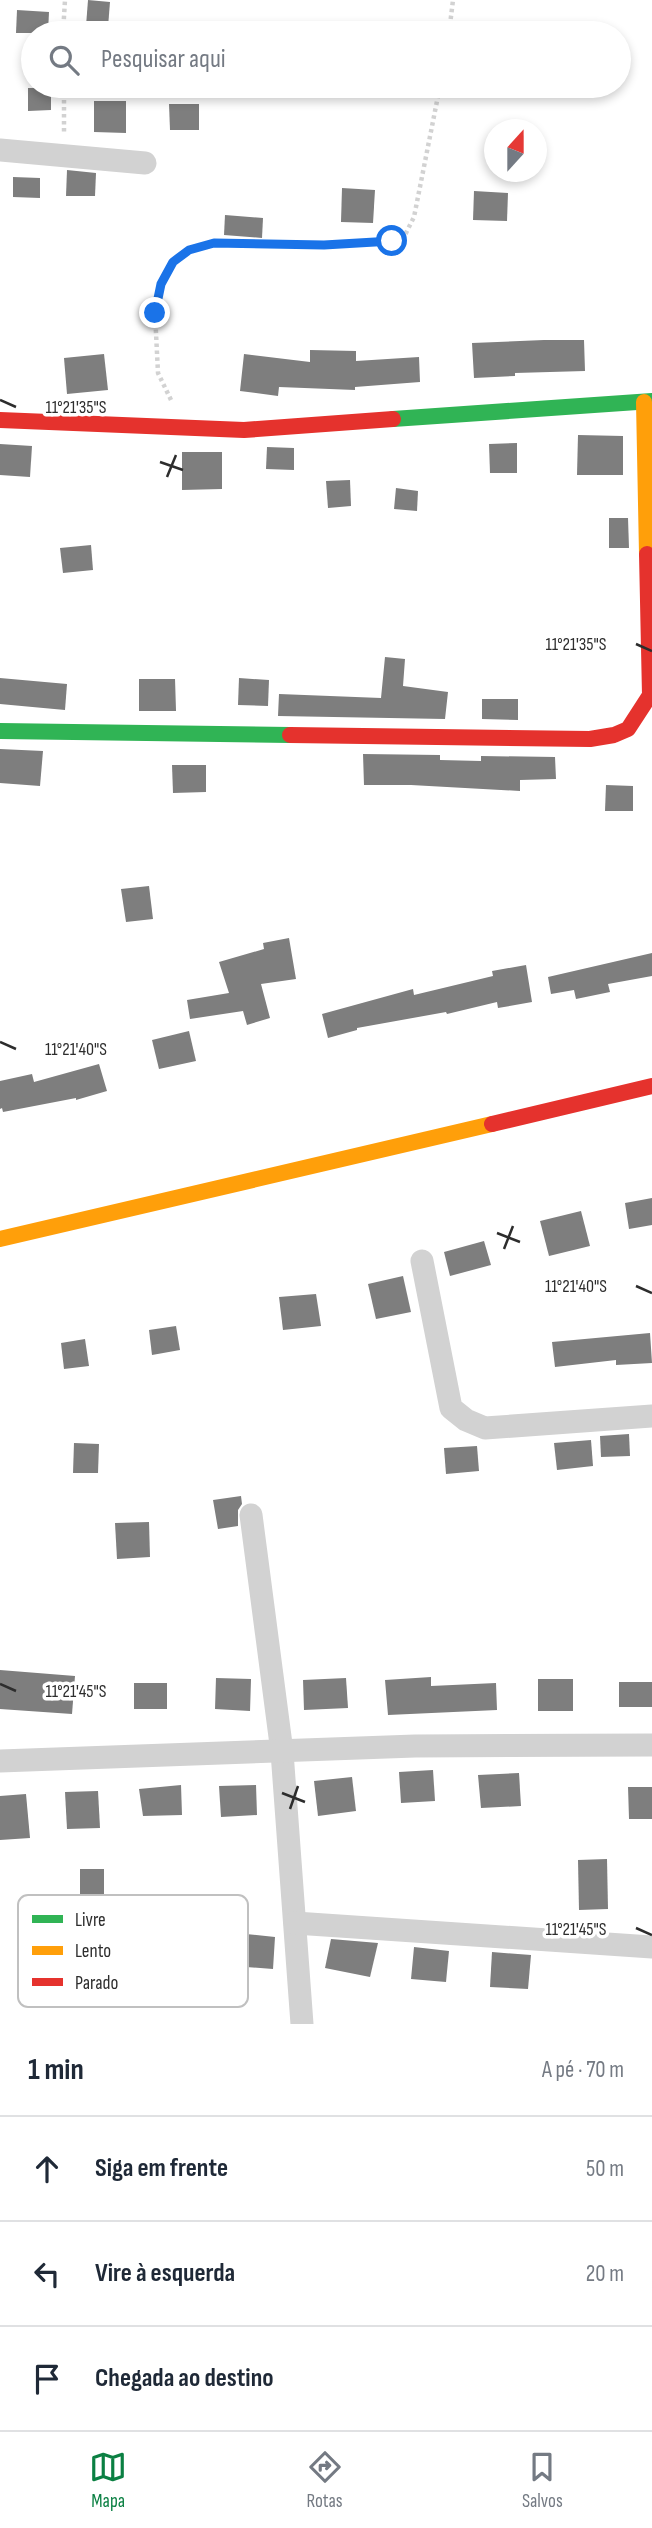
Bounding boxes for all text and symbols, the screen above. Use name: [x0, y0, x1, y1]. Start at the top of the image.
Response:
search box: [21, 21, 631, 98]
icon: search: [45, 41, 83, 79]
text: Pesquisar aqui: [101, 44, 226, 75]
north arrow: [484, 119, 547, 182]
route start: [376, 225, 407, 256]
route end: [139, 297, 170, 328]
text: 11°21'35"S: [45, 397, 107, 418]
text: 11°21'35"S: [545, 634, 607, 655]
text: 11°21'40"S: [45, 1039, 107, 1060]
text: 11°21'40"S: [545, 1276, 607, 1297]
text: 11°21'45"S: [45, 1681, 107, 1702]
legend: [18, 1895, 248, 2007]
text: Livre: [75, 1909, 106, 1932]
text: 11°21'45"S: [545, 1919, 607, 1940]
text: Lento: [75, 1940, 111, 1963]
text: Parado: [75, 1972, 118, 1995]
text: 1 min: [28, 2052, 84, 2088]
text: A pé · 70 m: [542, 2056, 624, 2084]
icon: ahead: [28, 2150, 66, 2188]
text: Siga em frente: [95, 2153, 228, 2184]
text: 50 m: [586, 2155, 624, 2183]
icon: left: [28, 2255, 66, 2293]
text: Vire à esquerda: [95, 2258, 235, 2289]
text: 20 m: [586, 2260, 624, 2288]
icon: arrive: [28, 2360, 66, 2398]
text: Chegada ao destino: [95, 2363, 274, 2394]
tab: Mapa: [89, 2448, 127, 2513]
tab: Rotas: [306, 2448, 344, 2513]
tab: Salvos: [522, 2448, 563, 2513]

